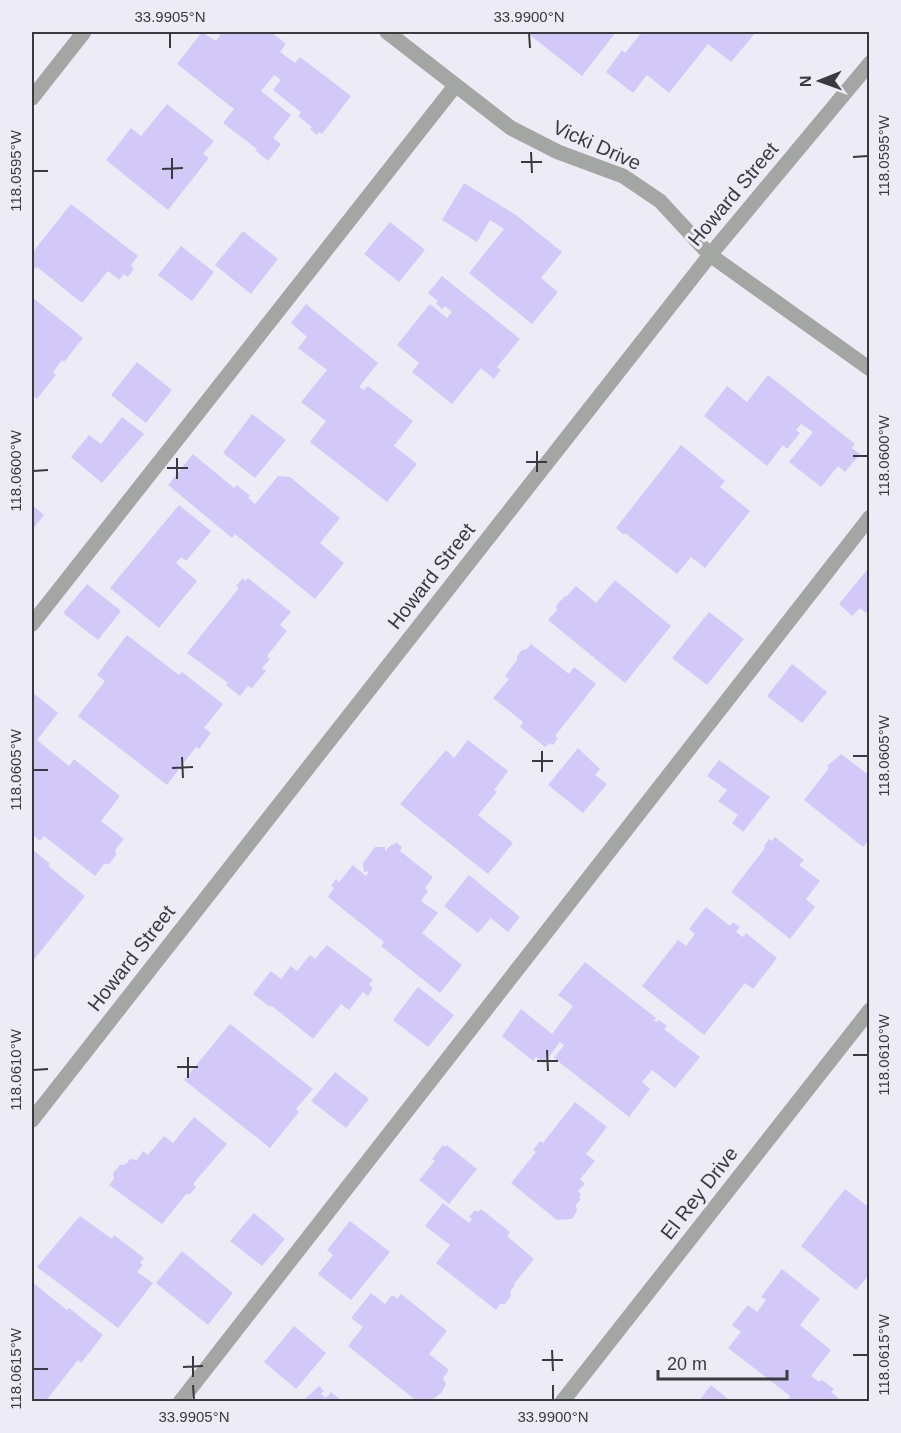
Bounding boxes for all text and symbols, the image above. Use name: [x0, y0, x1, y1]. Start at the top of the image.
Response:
text: 33.9905°N: [134, 8, 206, 25]
text: 33.9900°N: [493, 8, 565, 25]
north arrow: [790, 51, 850, 111]
text: N: [797, 75, 814, 87]
text: 118.0595°W: [875, 114, 892, 197]
street label: Vicki Drive: [550, 116, 644, 174]
text: 118.0595°W: [7, 129, 24, 212]
street label: Howard Street: [683, 138, 783, 250]
text: 118.0600°W: [875, 414, 892, 497]
text: 118.0600°W: [7, 429, 24, 512]
street label: Howard Street: [383, 519, 479, 633]
text: 118.0605°W: [875, 714, 892, 797]
text: 118.0605°W: [7, 728, 24, 811]
street label: Howard Street: [83, 901, 179, 1015]
text: 118.0610°W: [875, 1013, 892, 1096]
text: 118.0610°W: [7, 1028, 24, 1111]
street label: El Rey Drive: [656, 1142, 742, 1244]
text: 118.0615°W: [875, 1313, 892, 1396]
text: 118.0615°W: [7, 1327, 24, 1410]
scale bar: [658, 1343, 787, 1381]
text: 20 m: [667, 1354, 707, 1374]
text: 33.9905°N: [158, 1408, 230, 1425]
text: 33.9900°N: [517, 1408, 589, 1425]

